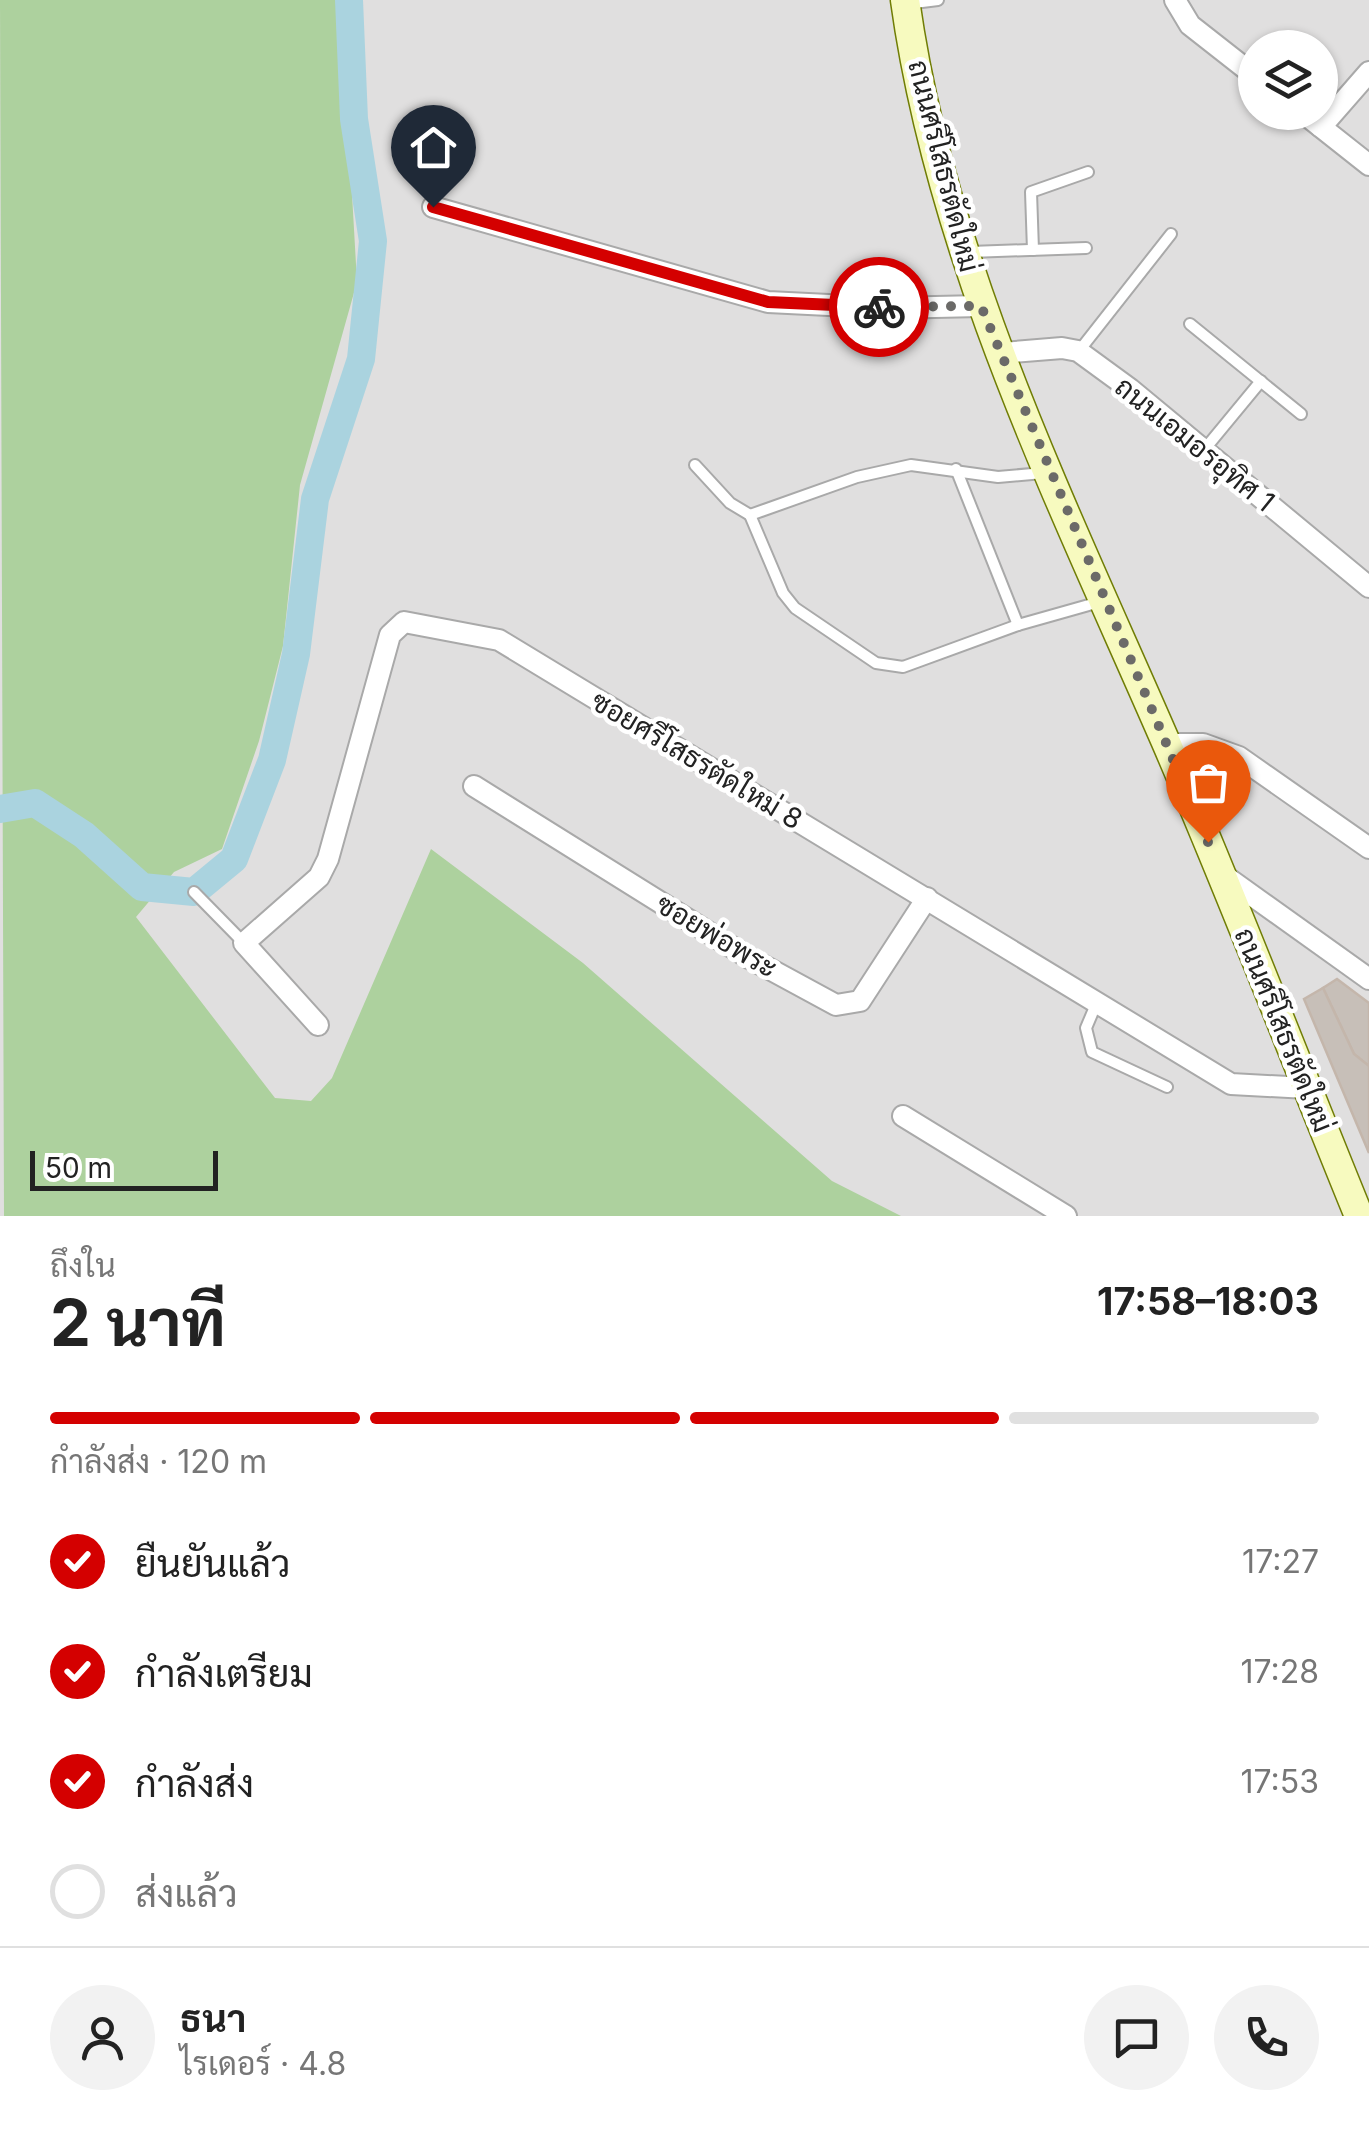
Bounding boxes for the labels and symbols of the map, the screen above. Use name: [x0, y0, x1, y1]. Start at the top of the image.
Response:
street label: ถนนศรีโสธรตัดใหม่: [901, 56, 989, 275]
pin: [391, 105, 476, 208]
courier: [829, 257, 929, 357]
street label: ถนนเอมอรอุทิศ 1: [1107, 369, 1282, 521]
street label: ซอยศรีโสธรตัดใหม่ 8: [585, 682, 810, 836]
pin: [1166, 740, 1251, 843]
street label: ซอยพ่อพระ: [650, 887, 784, 985]
street label: ถนนศรีโสธรตัดใหม่: [1228, 922, 1342, 1137]
scale bar: [30, 1146, 218, 1190]

